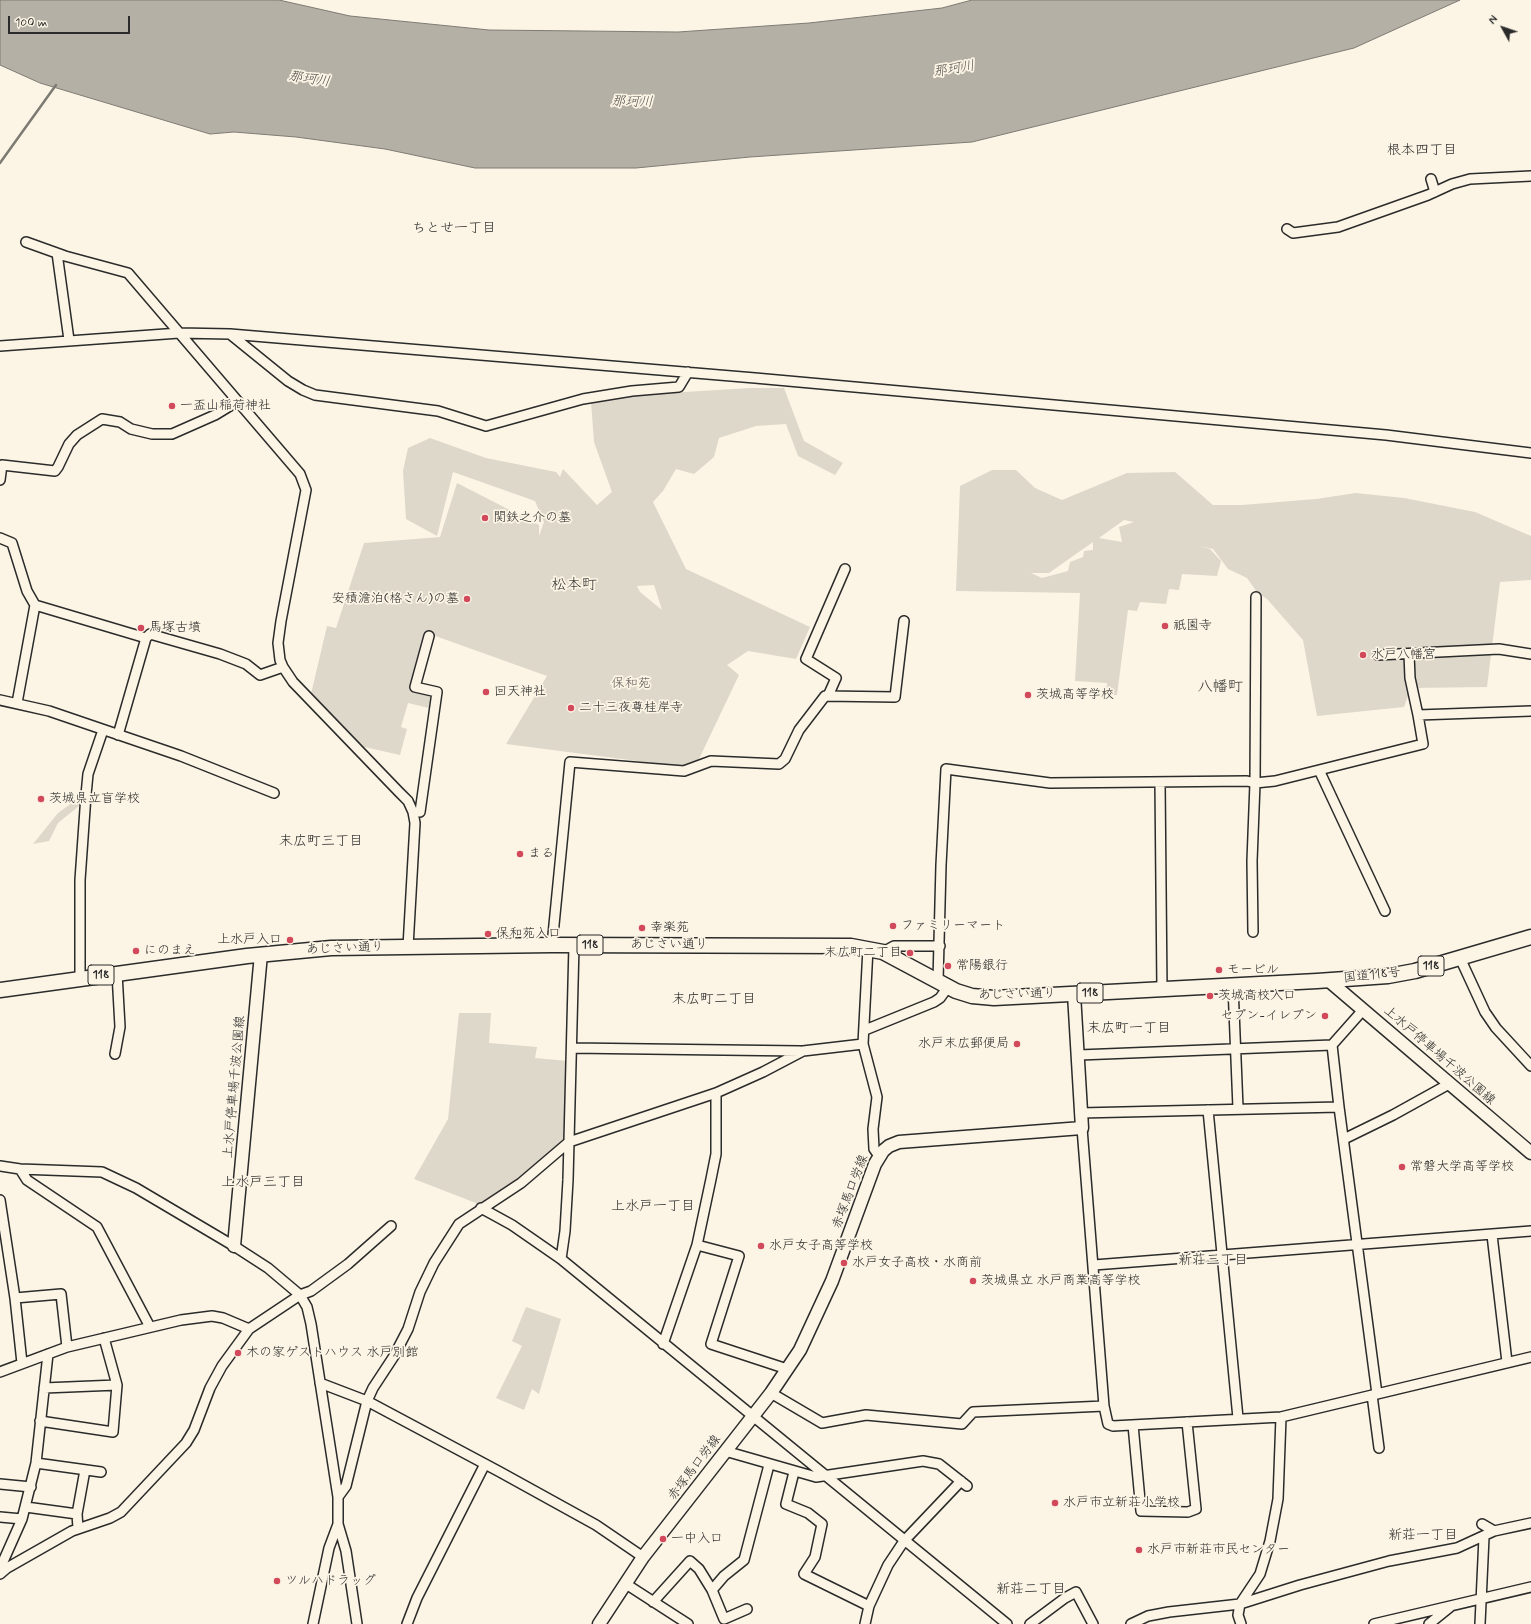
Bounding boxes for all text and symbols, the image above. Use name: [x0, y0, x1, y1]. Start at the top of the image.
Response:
scale bar: [10, 8, 132, 34]
north arrow: [1483, 8, 1523, 48]
text: N: [1486, 13, 1502, 28]
text: 100 m: [15, 15, 47, 31]
water label: 那珂川: [932, 58, 976, 82]
water label: 那珂川: [287, 69, 331, 91]
water label: 那珂川: [611, 94, 653, 112]
district label: 根本四丁目: [1387, 143, 1457, 159]
district label: ちとせ一丁目: [412, 221, 496, 237]
place label: 一盃山稲荷神社: [180, 398, 271, 414]
marker: 一盃山稲荷神社: [167, 401, 177, 411]
place label: 関鉄之介の墓: [493, 510, 571, 526]
marker: 関鉄之介の墓: [480, 513, 490, 523]
district label: 松本町: [552, 577, 596, 595]
place label: 安積澹泊(格さん)の墓: [332, 591, 459, 607]
marker: 安積澹泊(格さん)の墓: [462, 594, 472, 604]
place label: 祇園寺: [1173, 618, 1212, 634]
place label: 馬塚古墳: [149, 620, 201, 636]
marker: 祇園寺: [1160, 621, 1170, 631]
marker: 馬塚古墳: [136, 623, 146, 633]
place label: 水戸八幡宮: [1371, 647, 1436, 663]
marker: 水戸八幡宮: [1358, 650, 1368, 660]
park label: 保和苑: [612, 676, 650, 692]
district label: 八幡町: [1198, 679, 1242, 697]
place label: 回天神社: [494, 684, 546, 700]
marker: 回天神社: [481, 687, 491, 697]
place label: 茨城高等学校: [1036, 687, 1114, 703]
marker: 茨城高等学校: [1023, 690, 1033, 700]
place label: 二十三夜尊桂岸寺: [579, 700, 683, 716]
marker: 二十三夜尊桂岸寺: [566, 703, 576, 713]
place label: 茨城県立盲学校: [49, 791, 140, 807]
marker: 茨城県立盲学校: [36, 794, 46, 804]
district label: 末広町三丁目: [279, 834, 363, 850]
place label: まる: [528, 846, 554, 862]
marker: まる: [515, 849, 525, 859]
place label: ファミリーマート: [901, 918, 1005, 934]
place label: 幸楽苑: [650, 920, 689, 936]
marker: ファミリーマート: [888, 921, 898, 931]
marker: 幸楽苑: [637, 923, 647, 933]
place label: 保和苑入口: [496, 926, 561, 942]
marker: 保和苑入口: [483, 929, 493, 939]
place label: 上水戸入口: [217, 932, 282, 948]
marker: 上水戸入口: [285, 935, 295, 945]
road number: 118: [577, 935, 603, 955]
street label: あじさい通り: [630, 937, 708, 953]
street label: あじさい通り: [306, 940, 384, 958]
place label: にのまえ: [144, 943, 196, 959]
place label: 末広町二丁目: [824, 945, 902, 961]
marker: にのまえ: [131, 946, 141, 956]
marker: 末広町二丁目: [905, 948, 915, 958]
road number: 118: [1418, 956, 1444, 976]
place label: 常陽銀行: [956, 958, 1008, 974]
marker: 常陽銀行: [943, 961, 953, 971]
place label: モービル: [1227, 962, 1279, 978]
road number: 118: [88, 965, 114, 985]
marker: モービル: [1214, 965, 1224, 975]
street label: 国道118号: [1343, 965, 1401, 987]
road number: 118: [1077, 983, 1103, 1003]
street label: あじさい通り: [978, 987, 1056, 1003]
place label: 茨城高校入口: [1218, 988, 1296, 1004]
marker: 茨城高校入口: [1205, 991, 1215, 1001]
district label: 末広町二丁目: [672, 992, 756, 1008]
street label: 上水戸停車場千波公園線: [1380, 1003, 1498, 1109]
place label: セブン-イレブン: [1220, 1008, 1317, 1024]
marker: セブン-イレブン: [1320, 1011, 1330, 1021]
street label: 上水戸停車場千波公園線: [221, 1015, 249, 1159]
district label: 末広町一丁目: [1087, 1021, 1171, 1037]
place label: 水戸末広郵便局: [918, 1036, 1009, 1052]
marker: 水戸末広郵便局: [1012, 1039, 1022, 1049]
street label: 赤塚馬口労線: [830, 1153, 872, 1231]
place label: 常磐大学高等学校: [1410, 1159, 1514, 1175]
marker: 常磐大学高等学校: [1397, 1162, 1407, 1172]
district label: 上水戸三丁目: [221, 1175, 305, 1191]
district label: 上水戸一丁目: [611, 1199, 695, 1215]
place label: 水戸女子高等学校: [769, 1238, 873, 1254]
marker: 水戸女子高等学校: [756, 1241, 766, 1251]
district label: 新荘三丁目: [1178, 1253, 1248, 1269]
place label: 水戸女子高校・水商前: [852, 1255, 982, 1271]
marker: 水戸女子高校・水商前: [839, 1258, 849, 1268]
place label: 茨城県立 水戸商業高等学校: [981, 1273, 1141, 1289]
marker: 茨城県立 水戸商業高等学校: [968, 1276, 978, 1286]
place label: 木の家ゲストハウス 水戸別館: [246, 1345, 419, 1361]
marker: 木の家ゲストハウス 水戸別館: [233, 1348, 243, 1358]
street label: 赤塚馬口労線: [665, 1432, 725, 1504]
place label: 水戸市立新荘小学校: [1063, 1495, 1180, 1511]
marker: 水戸市立新荘小学校: [1050, 1498, 1060, 1508]
district label: 新荘一丁目: [1388, 1528, 1458, 1544]
place label: 一中入口: [671, 1531, 723, 1547]
marker: 一中入口: [658, 1534, 668, 1544]
place label: 水戸市新荘市民センター: [1147, 1542, 1290, 1558]
marker: 水戸市新荘市民センター: [1134, 1545, 1144, 1555]
place label: ツルハドラッグ: [285, 1573, 376, 1589]
marker: ツルハドラッグ: [272, 1576, 282, 1586]
district label: 新荘二丁目: [996, 1582, 1066, 1598]

